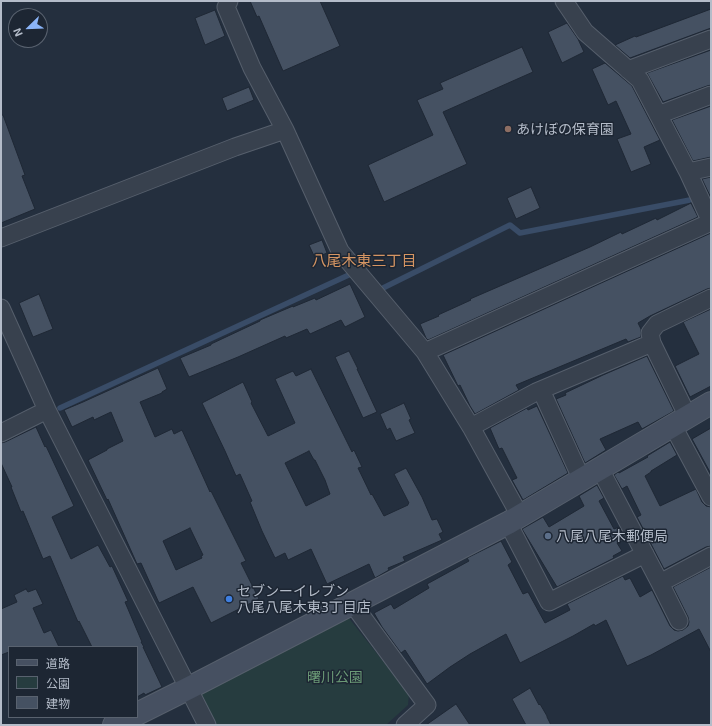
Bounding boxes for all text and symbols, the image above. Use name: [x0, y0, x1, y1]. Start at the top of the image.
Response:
north arrow: [8, 8, 48, 48]
text: N: [10, 26, 25, 39]
place label: あけぼの保育園: [516, 121, 614, 137]
marker: あけぼの保育園: [503, 124, 513, 134]
district label: 八尾木東三丁目: [312, 252, 416, 270]
place label: 八尾八尾木郵便局: [556, 528, 668, 544]
marker: 八尾八尾木郵便局: [543, 531, 553, 541]
place label: セブンーイレブン 八尾八尾木東3丁目店: [237, 583, 371, 616]
marker: セブンーイレブン 八尾八尾木東3丁目店: [224, 594, 234, 604]
legend: [8, 646, 138, 718]
text: 道路: [46, 656, 70, 670]
park label: 曙川公園: [307, 669, 363, 685]
text: 公園: [46, 676, 70, 690]
text: 建物: [46, 696, 70, 710]

